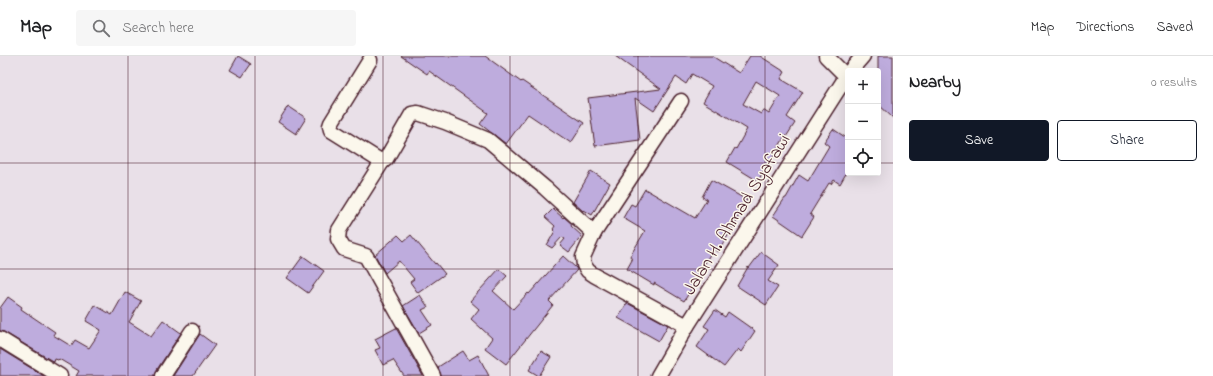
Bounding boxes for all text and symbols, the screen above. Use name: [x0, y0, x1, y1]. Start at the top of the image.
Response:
search box: [76, 10, 356, 46]
text: Map: [20, 14, 52, 41]
icon: search: [90, 17, 112, 39]
text: Search here: [122, 17, 194, 39]
text: Map: [1031, 17, 1054, 38]
text: Directions: [1076, 17, 1134, 38]
text: Saved: [1156, 17, 1193, 38]
map controls: [845, 68, 881, 176]
button: +: [845, 68, 881, 104]
text: Nearby: [909, 70, 961, 95]
text: 0 results: [1151, 73, 1197, 92]
button: −: [845, 104, 881, 140]
button: Save: [909, 120, 1049, 161]
button: Share: [1057, 120, 1197, 161]
street label: Jalan H. Ahmad Syafawi: [677, 129, 798, 301]
button: locate: [845, 140, 881, 176]

